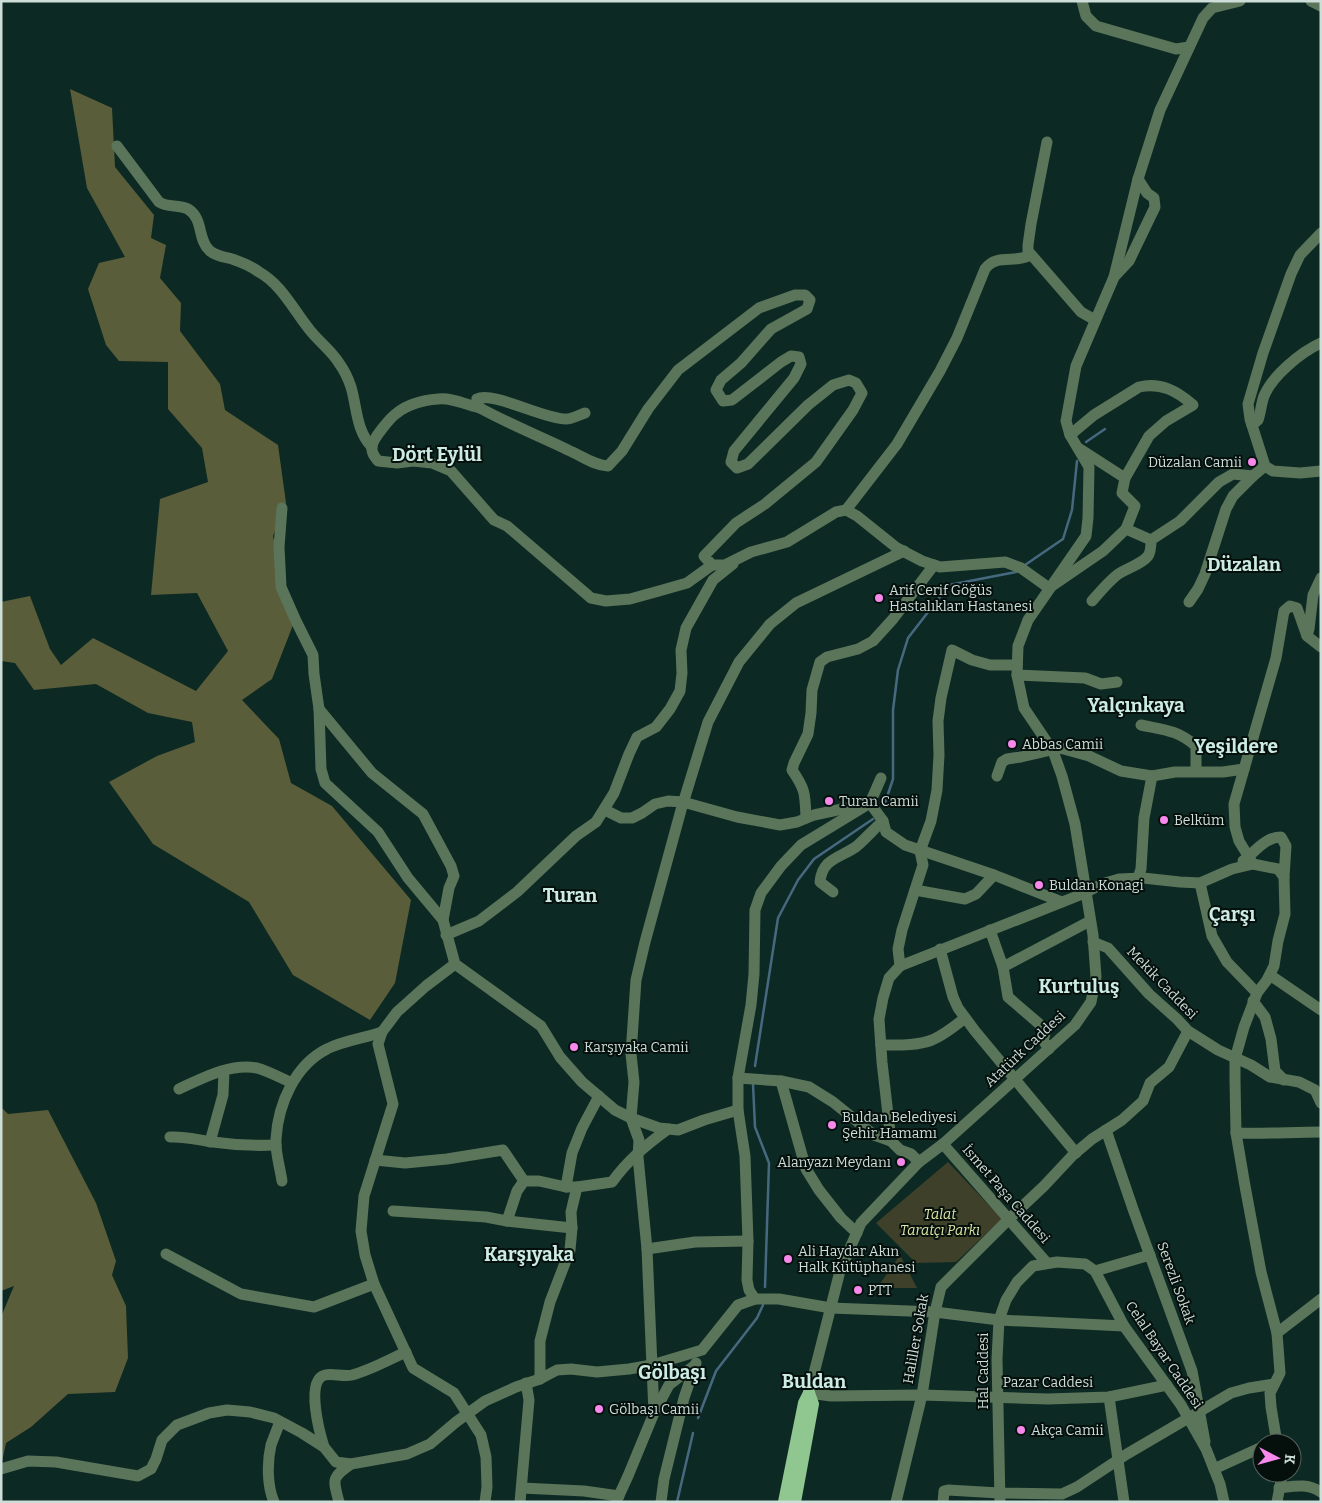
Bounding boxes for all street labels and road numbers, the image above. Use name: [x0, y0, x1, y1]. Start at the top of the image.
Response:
street label: Mekik Caddesi: [1123, 943, 1201, 1023]
street label: Atatürk Caddesi: [981, 1007, 1069, 1091]
street label: İsmet Paşa Caddesi: [959, 1141, 1053, 1247]
street label: Serezli Sokak: [1153, 1239, 1199, 1327]
street label: Haliller Sokak: [900, 1293, 932, 1385]
street label: Celal Bayar Caddesi: [1122, 1298, 1206, 1412]
street label: Hal Caddesi: [975, 1333, 992, 1409]
street label: Pazar Caddesi: [1003, 1374, 1093, 1391]

